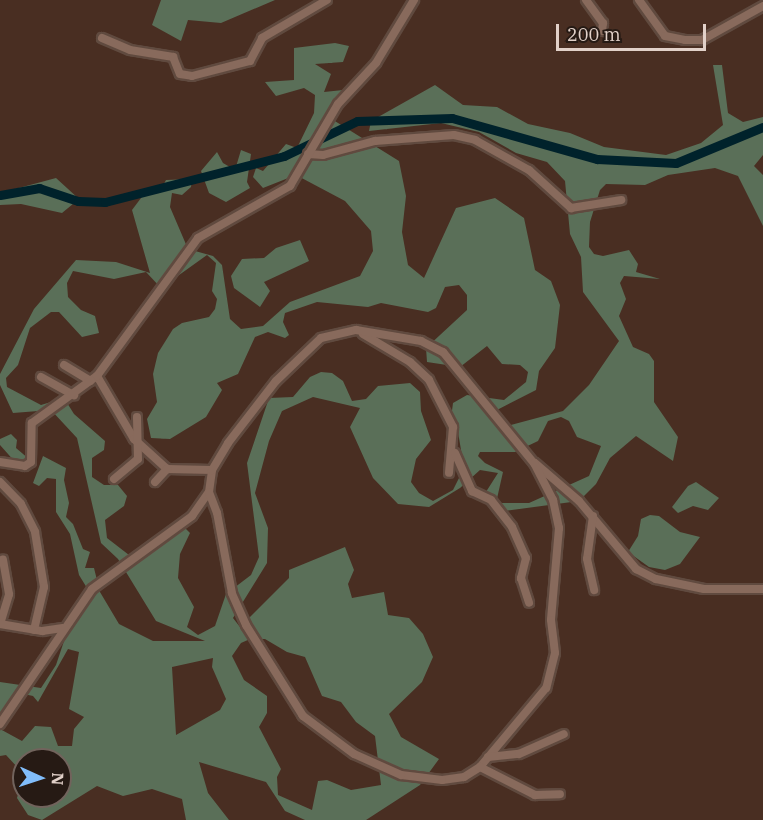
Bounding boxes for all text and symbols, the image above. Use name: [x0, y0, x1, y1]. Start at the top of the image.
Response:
scale bar: [559, 12, 709, 50]
text: 200 m: [567, 23, 621, 46]
north arrow: [12, 748, 72, 808]
text: N: [48, 772, 68, 786]

